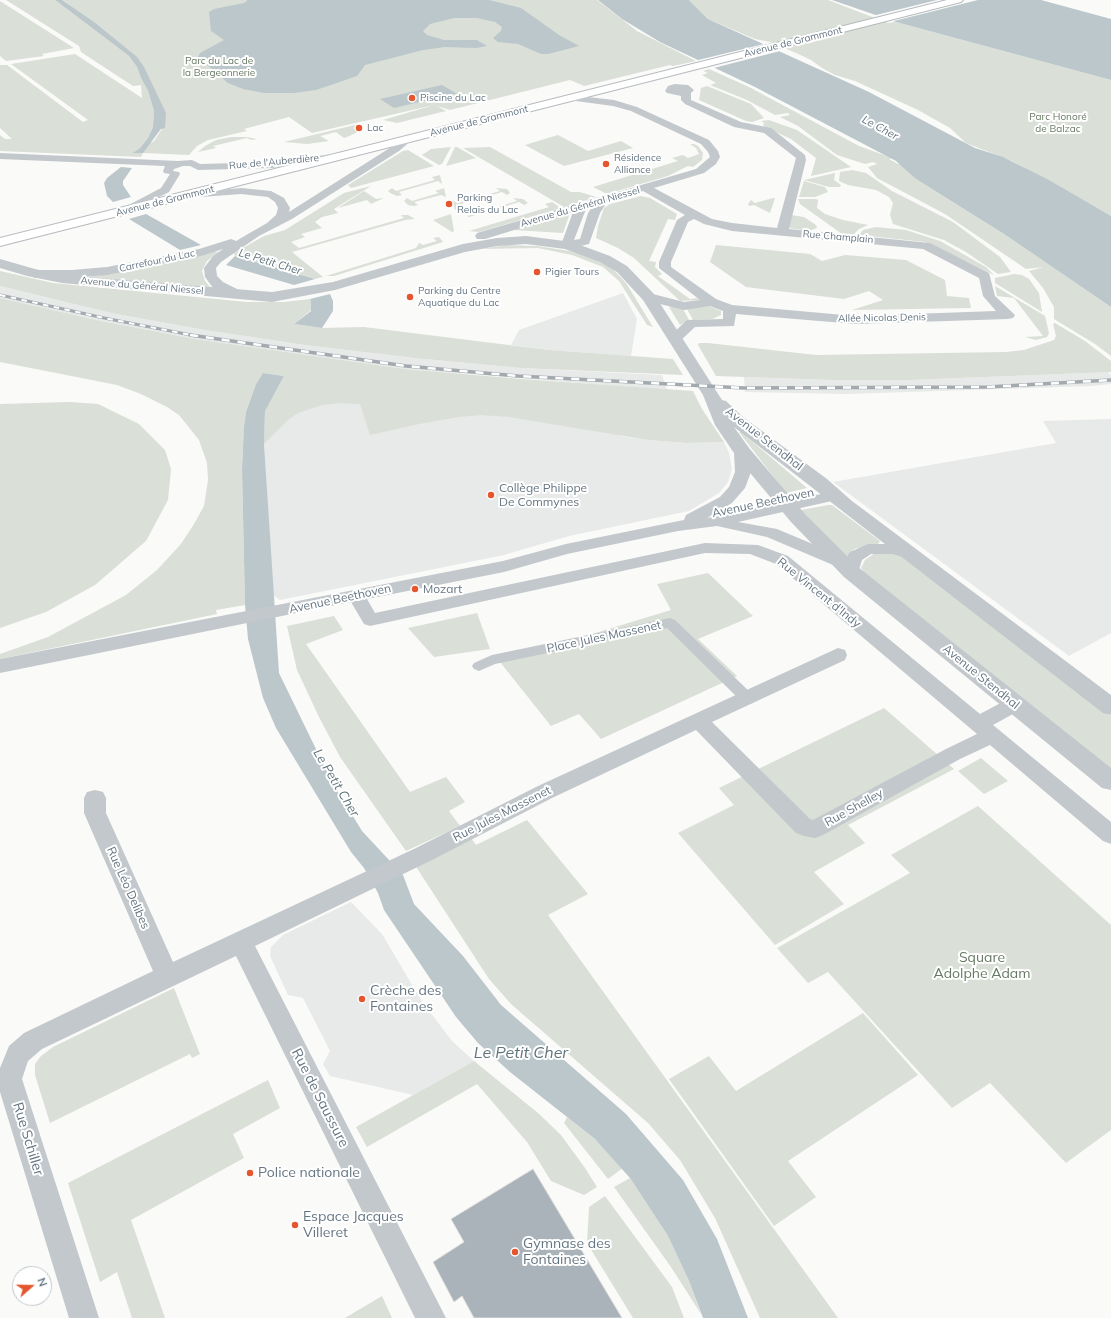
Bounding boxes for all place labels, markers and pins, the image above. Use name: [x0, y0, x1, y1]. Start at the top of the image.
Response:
place label: Piscine du Lac: [420, 92, 486, 104]
marker: Piscine du Lac: [407, 93, 417, 103]
place label: Lac: [367, 122, 383, 134]
marker: Lac: [354, 123, 364, 133]
place label: Résidence Alliance: [614, 152, 661, 176]
marker: Résidence Alliance: [601, 159, 611, 169]
place label: Parking Relais du Lac: [457, 192, 518, 216]
marker: Parking Relais du Lac: [444, 199, 454, 209]
place label: Pigier Tours: [545, 266, 599, 278]
marker: Pigier Tours: [532, 267, 542, 277]
place label: Parking du Centre Aquatique du Lac: [418, 285, 501, 308]
marker: Parking du Centre Aquatique du Lac: [405, 292, 415, 302]
place label: Collège Philippe De Commynes: [499, 481, 587, 509]
marker: Collège Philippe De Commynes: [486, 490, 496, 500]
place label: Mozart: [423, 582, 462, 596]
marker: Mozart: [410, 584, 420, 594]
place label: Crèche des Fontaines: [370, 983, 442, 1016]
marker: Crèche des Fontaines: [357, 994, 367, 1004]
place label: Police nationale: [258, 1165, 360, 1181]
marker: Police nationale: [245, 1168, 255, 1178]
place label: Espace Jacques Villeret: [303, 1209, 404, 1242]
marker: Espace Jacques Villeret: [290, 1220, 300, 1230]
place label: Gymnase des Fontaines: [523, 1236, 611, 1268]
marker: Gymnase des Fontaines: [510, 1247, 520, 1257]

